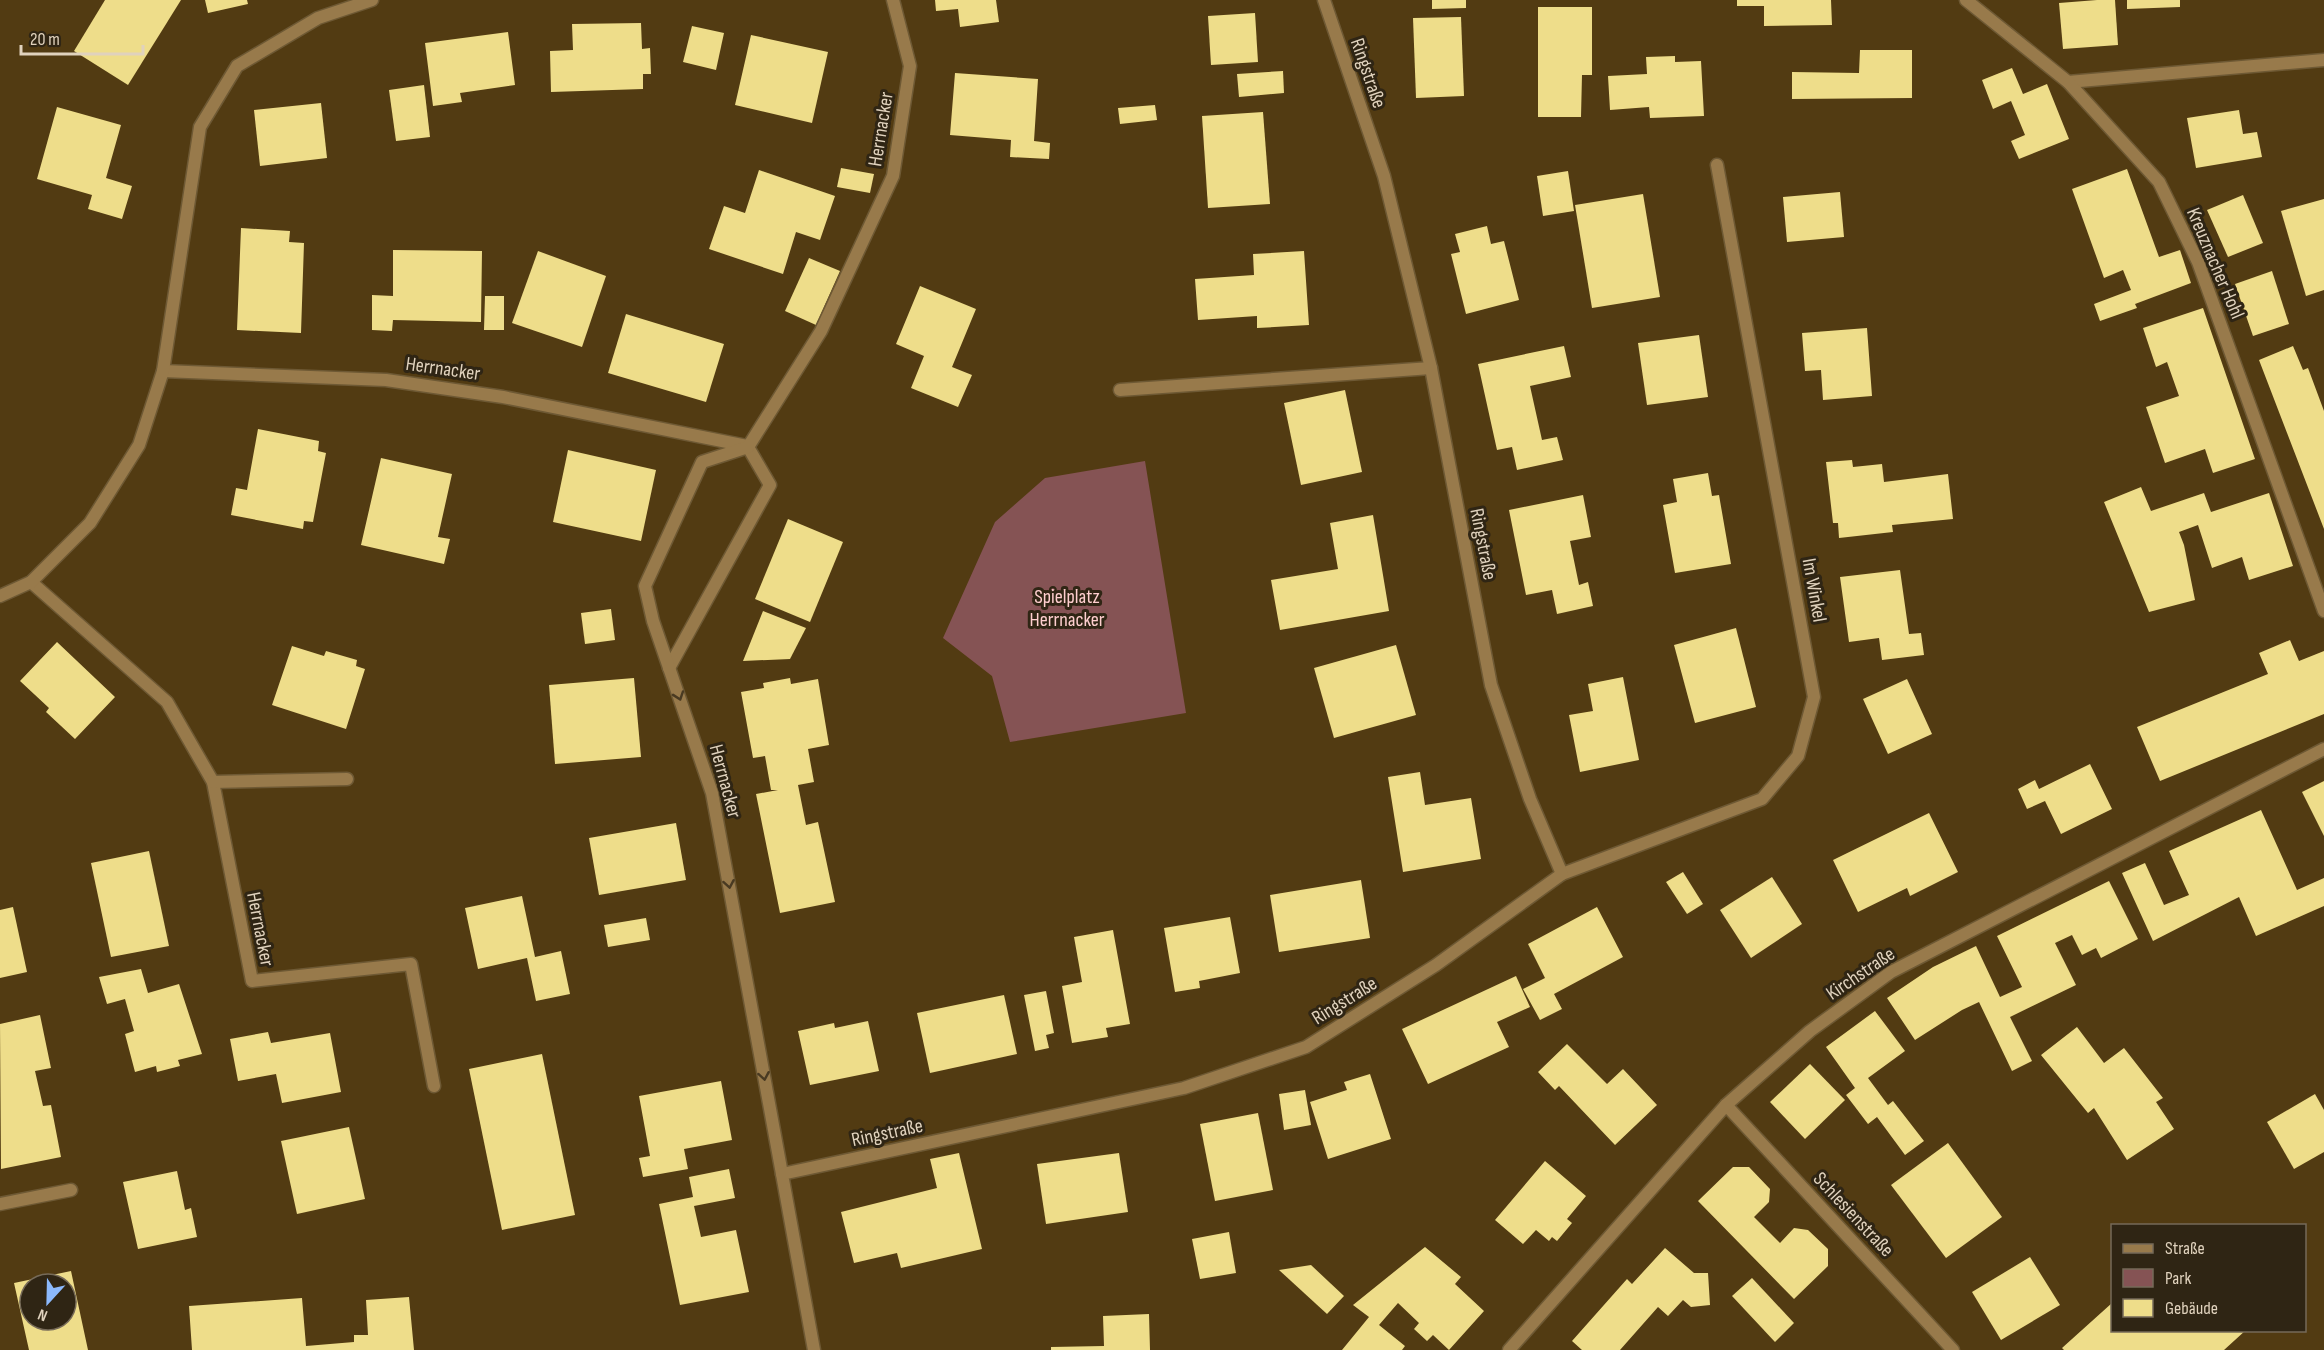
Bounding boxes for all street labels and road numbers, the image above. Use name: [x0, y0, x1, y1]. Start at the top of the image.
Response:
street label: Ringstraße: [1345, 35, 1391, 111]
street label: Herrnacker: [863, 90, 899, 168]
street label: Kreuznacher Hohl: [2181, 204, 2249, 323]
street label: Herrnacker: [404, 352, 482, 386]
street label: Ringstraße: [1464, 506, 1502, 582]
street label: Im Winkel: [1797, 556, 1831, 624]
street label: Herrnacker: [704, 742, 746, 821]
street label: Herrnacker: [241, 890, 279, 969]
street label: Kirchstraße: [1822, 942, 1899, 1005]
street label: Ringstraße: [1307, 972, 1382, 1030]
street label: Ringstraße: [849, 1114, 925, 1152]
street label: Schlesienstraße: [1808, 1167, 1899, 1262]

